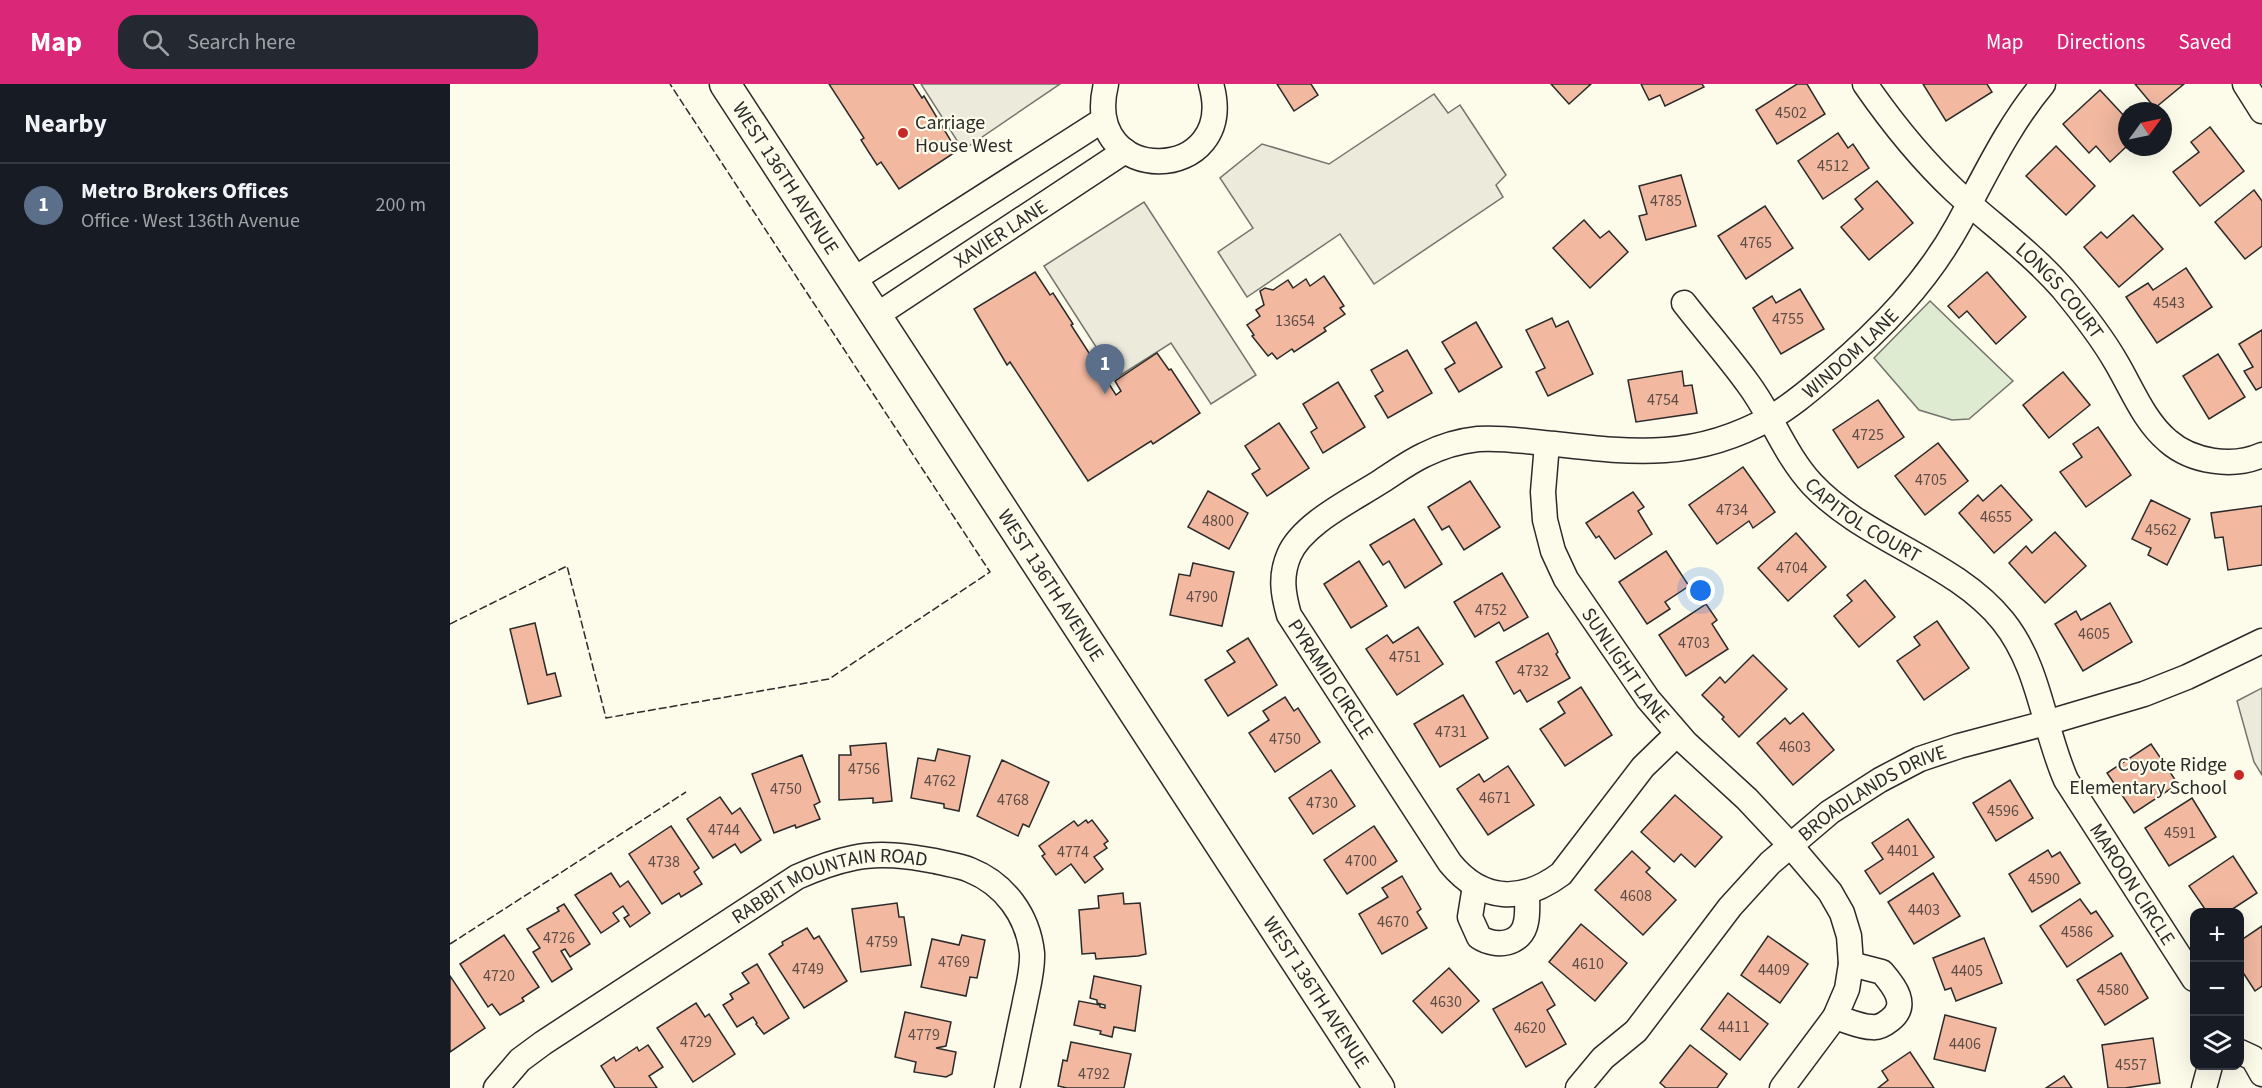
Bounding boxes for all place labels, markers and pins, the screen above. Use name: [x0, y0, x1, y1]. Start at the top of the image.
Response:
place label: Carriage House West: [915, 109, 1013, 160]
marker: Carriage House West: [896, 126, 910, 140]
pin: 1: [1086, 344, 1124, 394]
place label: Coyote Ridge Elementary School: [2069, 751, 2227, 802]
marker: Coyote Ridge Elementary School: [2232, 768, 2246, 782]

